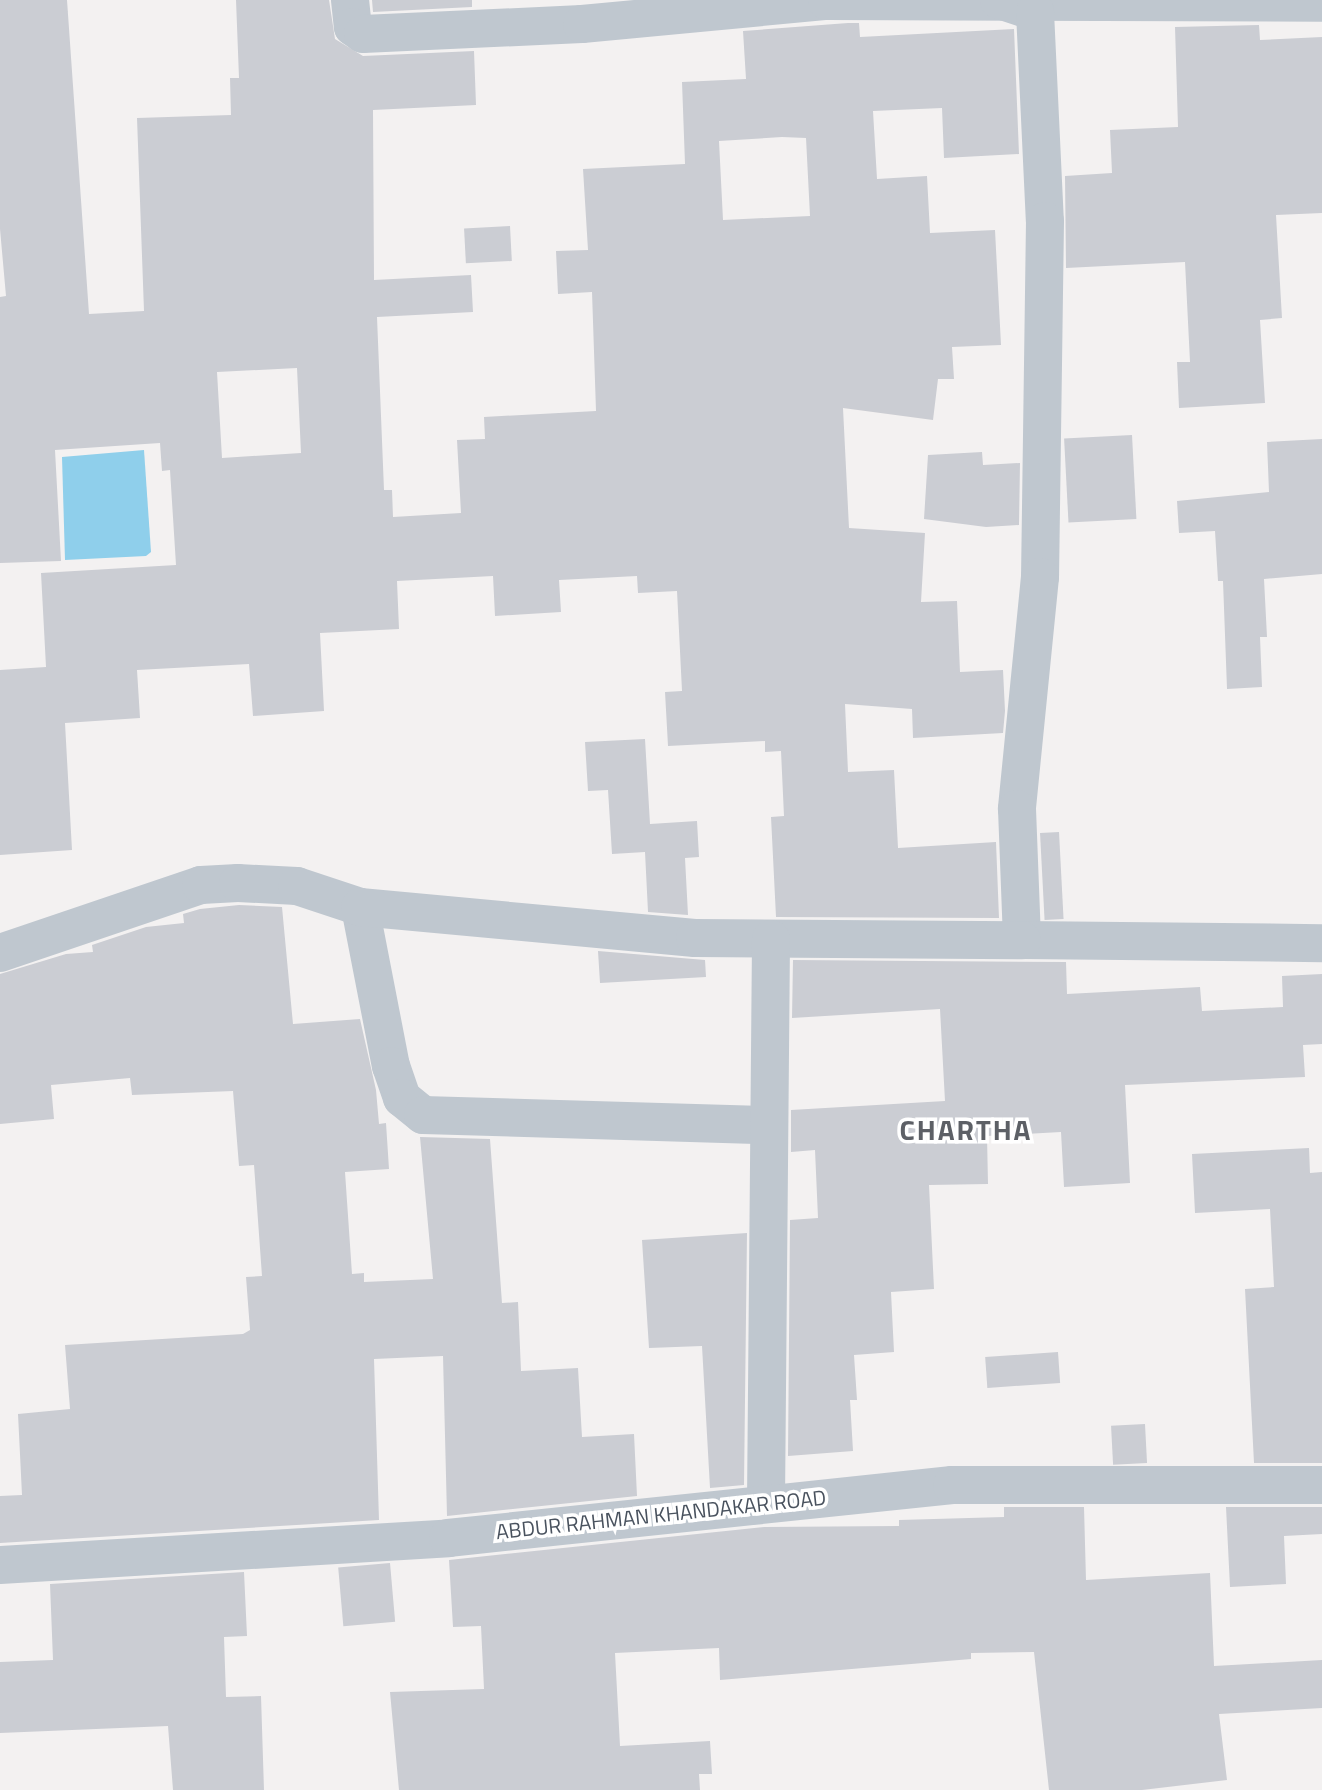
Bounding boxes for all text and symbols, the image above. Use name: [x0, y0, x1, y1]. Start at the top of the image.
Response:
district label: CHARTHA: [900, 1113, 1032, 1147]
street label: ABDUR RAHMAN KHANDAKAR ROAD: [495, 1484, 827, 1544]

